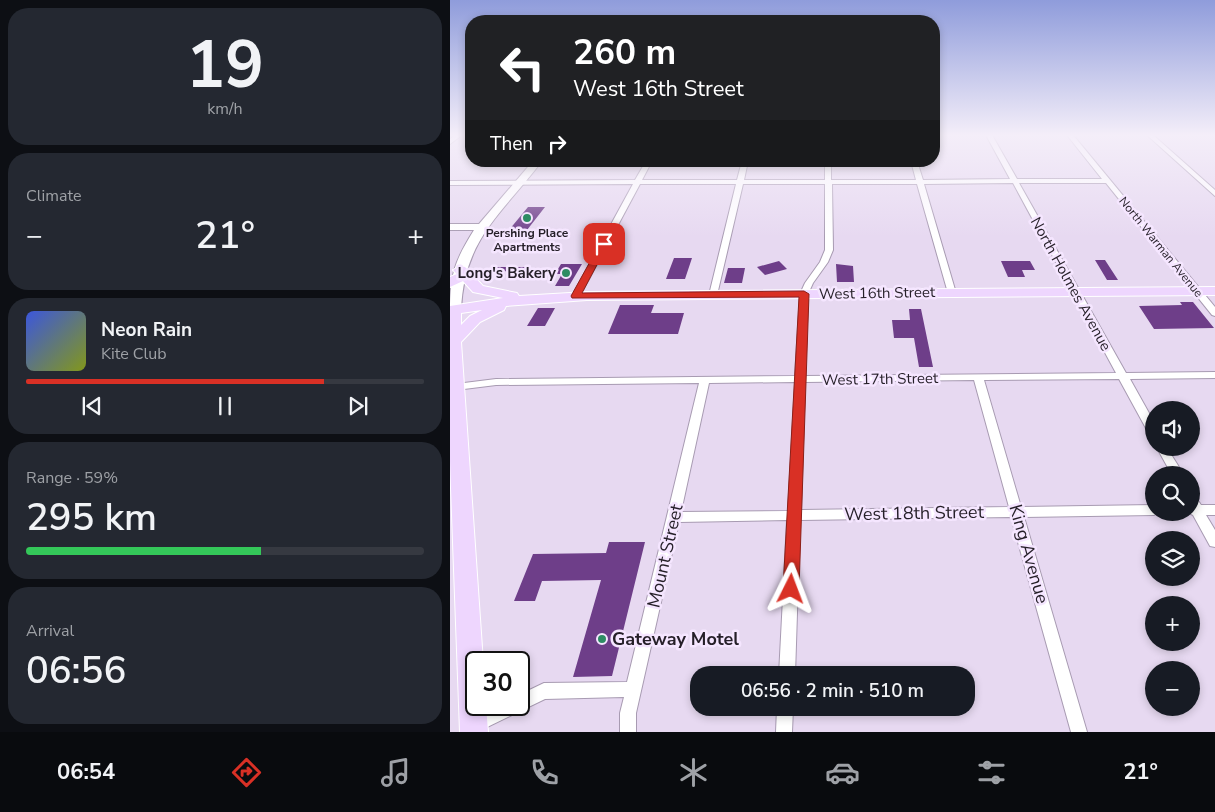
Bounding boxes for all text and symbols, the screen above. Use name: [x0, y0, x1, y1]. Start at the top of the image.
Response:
text: 19: [186, 21, 264, 110]
text: 260 m: [573, 29, 676, 76]
icon: left: [490, 35, 555, 100]
text: West 16th Street: [573, 74, 744, 104]
text: km/h: [207, 98, 243, 120]
icon: right: [543, 130, 571, 158]
text: Then: [490, 131, 533, 157]
text: Climate: [26, 185, 81, 207]
street label: North Warman Avenue: [1116, 193, 1206, 301]
text: 21°: [195, 210, 255, 261]
marker: Pershing Place Apartments: [521, 212, 533, 224]
street label: North Holmes Avenue: [1026, 214, 1116, 354]
text: −: [26, 217, 43, 255]
text: +: [407, 217, 424, 255]
pin: [583, 223, 625, 265]
place label: Pershing Place Apartments: [486, 225, 569, 255]
icon: arrive: [590, 230, 618, 258]
place label: Long's Bakery: [457, 263, 556, 283]
marker: Long's Bakery: [560, 267, 572, 279]
street label: West 16th Street: [819, 282, 936, 304]
text: Neon Rain: [101, 317, 192, 343]
text: Kite Club: [101, 343, 167, 365]
street label: West 17th Street: [822, 368, 939, 390]
icon: previous: [78, 392, 106, 420]
icon: pause: [211, 392, 239, 420]
icon: next: [344, 392, 372, 420]
map controls: [1145, 401, 1200, 716]
button: sound: [1145, 401, 1200, 456]
button: search: [1145, 466, 1200, 521]
text: Range · 59%: [26, 467, 118, 489]
text: 295 km: [26, 492, 157, 543]
street label: West 18th Street: [844, 500, 985, 526]
street label: Mount Street: [641, 501, 689, 610]
street label: King Avenue: [1003, 502, 1055, 606]
button: layers: [1145, 531, 1200, 586]
position arrow: [764, 562, 816, 614]
button: +: [1145, 596, 1200, 651]
text: Arrival: [26, 620, 74, 642]
place label: Gateway Motel: [612, 627, 739, 651]
marker: Gateway Motel: [596, 633, 608, 645]
text: 06:56: [26, 645, 126, 696]
speed limit sign: 30: [465, 651, 530, 716]
button: −: [1145, 661, 1200, 716]
text: 06:56 · 2 min · 510 m: [741, 678, 924, 704]
icon: directions: [229, 755, 264, 790]
icon: music: [378, 755, 413, 790]
icon: phone: [527, 755, 562, 790]
icon: climate: [676, 755, 711, 790]
icon: car: [825, 755, 860, 790]
icon: filters: [974, 755, 1009, 790]
text: 06:54: [57, 757, 115, 787]
text: 21°: [1123, 757, 1158, 787]

